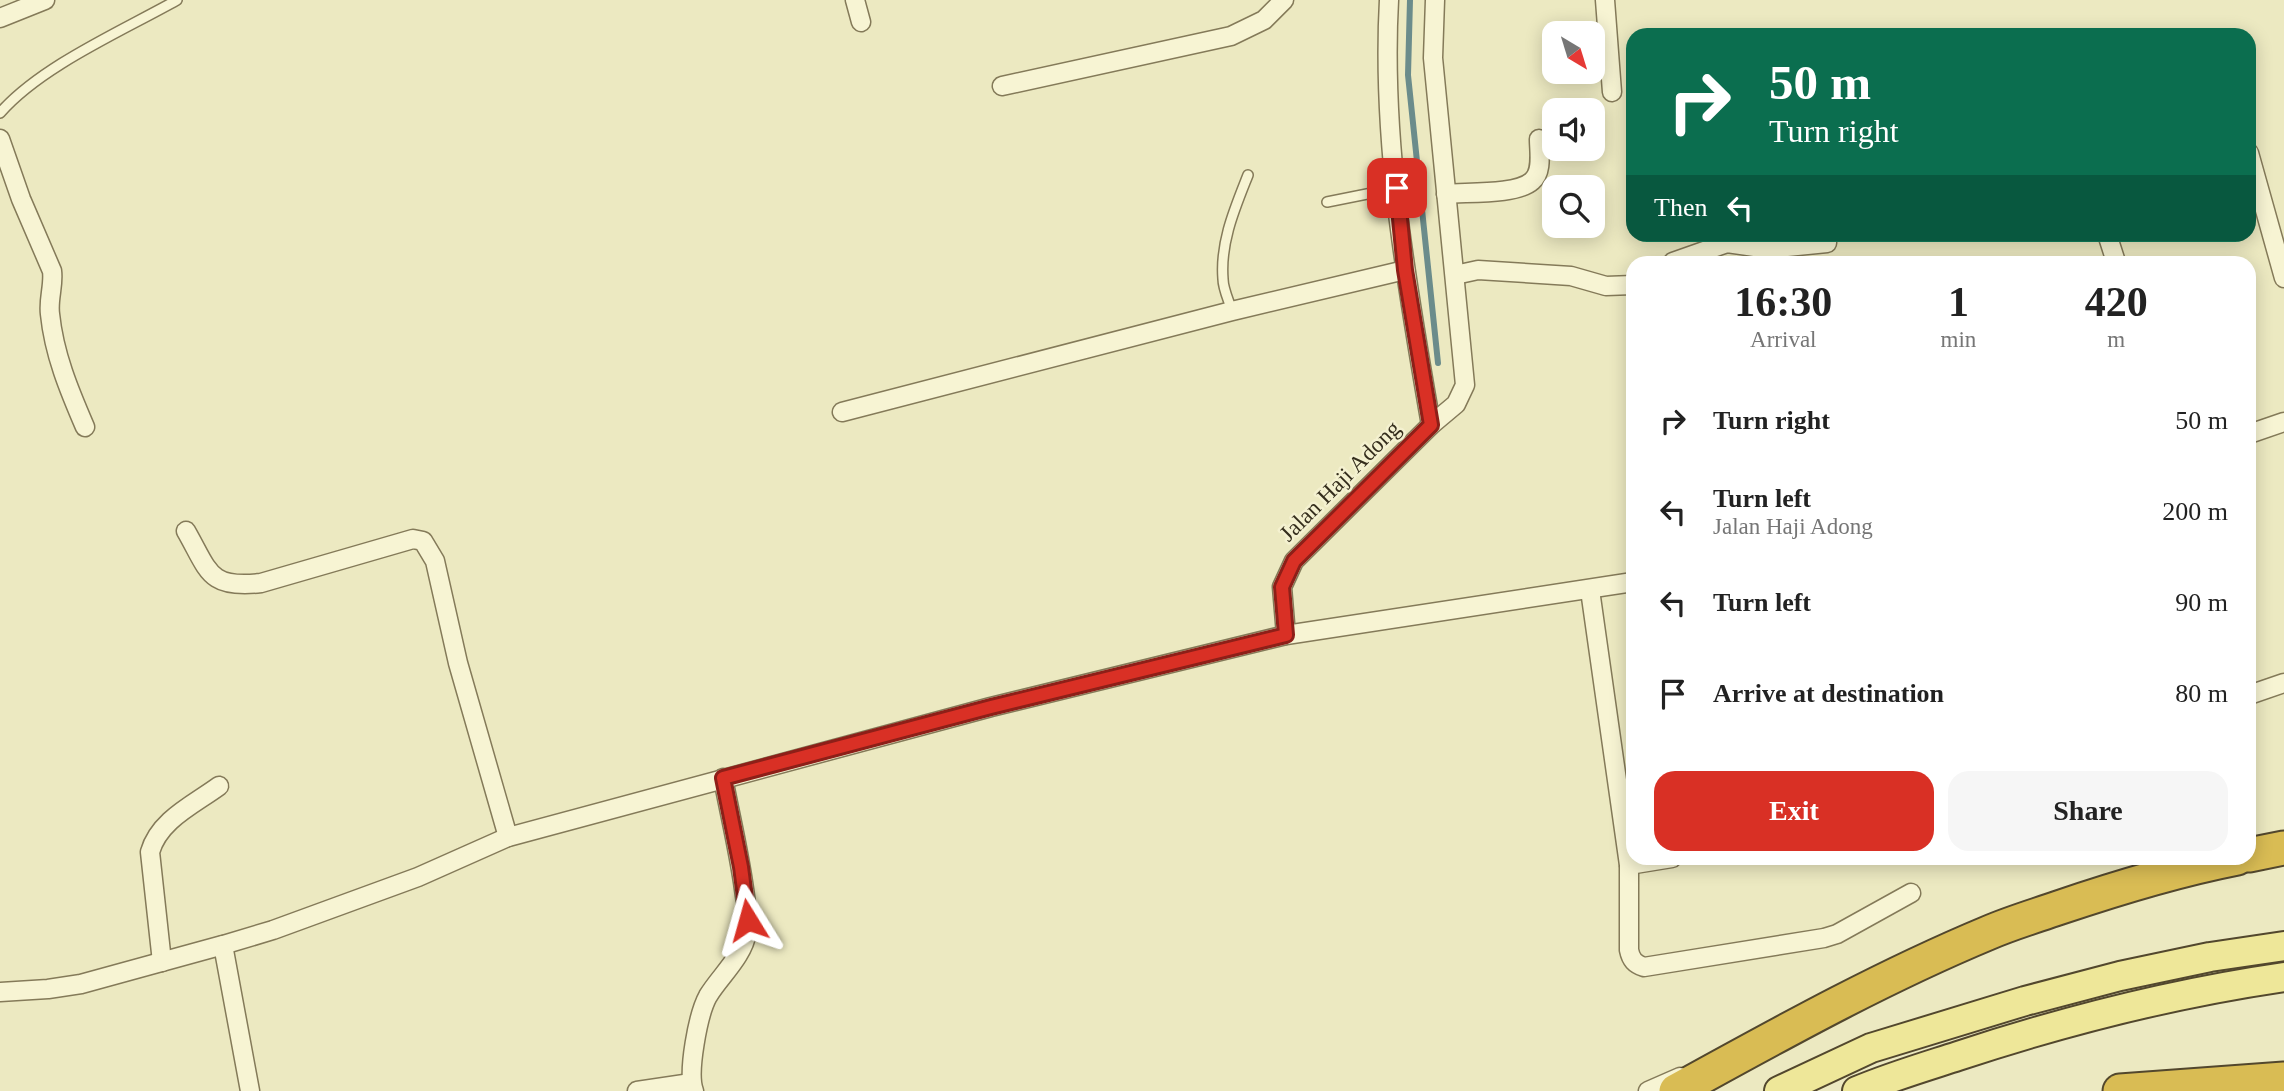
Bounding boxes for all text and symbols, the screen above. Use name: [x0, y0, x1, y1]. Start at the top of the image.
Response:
north arrow: [1542, 21, 1605, 84]
map controls: [1542, 21, 1605, 238]
text: 50 m: [1769, 55, 1871, 110]
icon: right: [1654, 56, 1745, 147]
button: sound: [1542, 98, 1605, 161]
text: Turn right: [1769, 113, 1899, 149]
pin: [1367, 158, 1427, 218]
icon: arrive: [1378, 169, 1416, 207]
button: search: [1542, 175, 1605, 238]
icon: left: [1721, 189, 1759, 227]
text: Then: [1654, 193, 1707, 222]
text: 16:30: [1734, 279, 1832, 325]
text: 1: [1948, 279, 1969, 325]
text: 420: [2085, 279, 2148, 325]
text: Arrival: [1750, 327, 1817, 352]
text: min: [1941, 327, 1976, 352]
text: m: [2107, 327, 2125, 352]
icon: right: [1654, 402, 1692, 440]
text: Turn right: [1713, 406, 1830, 435]
text: 50 m: [2175, 406, 2228, 435]
street label: Jalan Haji Adong: [1275, 415, 1406, 546]
text: Turn left: [1713, 484, 1811, 513]
icon: left: [1654, 493, 1692, 531]
text: 200 m: [2162, 497, 2228, 526]
text: Jalan Haji Adong: [1713, 514, 1873, 539]
icon: left: [1654, 584, 1692, 622]
text: Turn left: [1713, 588, 1811, 617]
text: 90 m: [2175, 588, 2228, 617]
icon: arrive: [1654, 675, 1692, 713]
text: Arrive at destination: [1713, 679, 1944, 708]
text: 80 m: [2175, 679, 2228, 708]
button: Exit: [1654, 771, 1934, 851]
button: Share: [1948, 771, 2228, 851]
position arrow: [711, 883, 785, 957]

